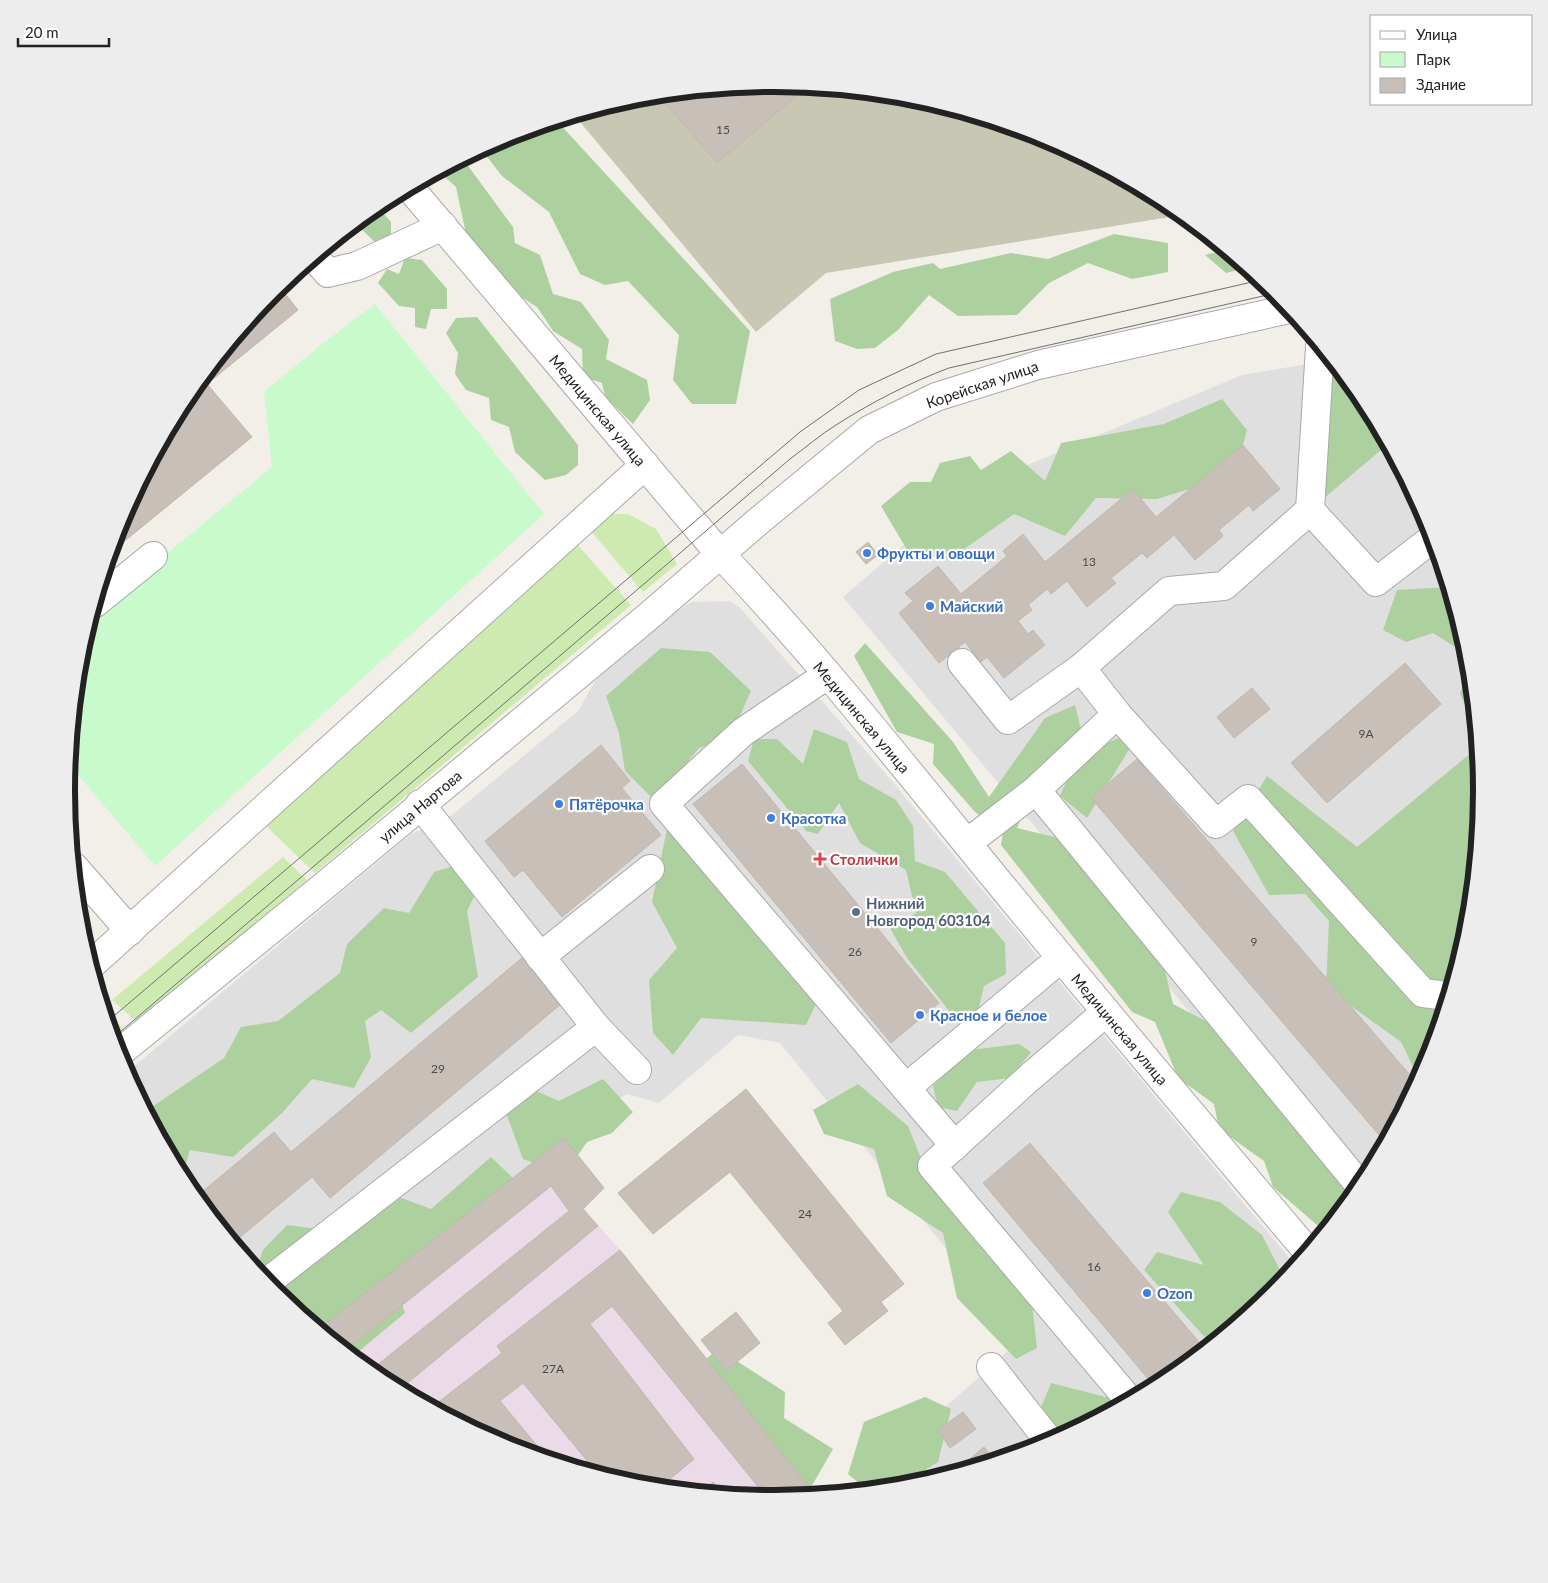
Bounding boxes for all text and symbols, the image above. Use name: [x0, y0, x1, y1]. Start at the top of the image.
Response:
scale bar: [18, 15, 109, 47]
legend: [1370, 15, 1533, 105]
text: 20 m: [25, 23, 59, 41]
text: Улица: [1416, 25, 1457, 43]
text: Парк: [1416, 50, 1451, 68]
text: Здание: [1416, 75, 1466, 93]
house number: 15: [716, 122, 730, 137]
street label: Медицинская улица: [546, 351, 650, 469]
street label: Корейская улица: [924, 356, 1040, 412]
place label: Фрукты и овощи: [877, 544, 995, 562]
marker: Фрукты и овощи: [861, 547, 873, 559]
house number: 13: [1082, 554, 1096, 569]
place label: Майский: [940, 597, 1003, 615]
marker: Майский: [924, 600, 936, 612]
street label: Медицинская улица: [810, 658, 914, 776]
house number: 9А: [1358, 726, 1374, 741]
street label: улица Нартова: [375, 766, 465, 846]
place label: Пятёрочка: [569, 795, 644, 813]
marker: Пятёрочка: [553, 798, 565, 810]
place label: Красотка: [781, 809, 846, 827]
marker: Красотка: [765, 812, 777, 824]
place label: Столички: [830, 850, 898, 868]
marker: Столички: [814, 853, 826, 865]
place label: Нижний Новгород 603104: [866, 894, 991, 929]
marker: Нижний Новгород 603104: [850, 906, 862, 918]
house number: 9: [1251, 934, 1258, 949]
house number: 26: [848, 944, 862, 959]
street label: Медицинская улица: [1068, 970, 1172, 1088]
place label: Красное и белое: [930, 1006, 1047, 1024]
marker: Красное и белое: [914, 1009, 926, 1021]
house number: 29: [431, 1061, 445, 1076]
house number: 24: [798, 1206, 812, 1221]
house number: 16: [1087, 1259, 1101, 1274]
place label: Ozon: [1157, 1284, 1193, 1302]
marker: Ozon: [1141, 1287, 1153, 1299]
house number: 27А: [542, 1361, 565, 1376]

